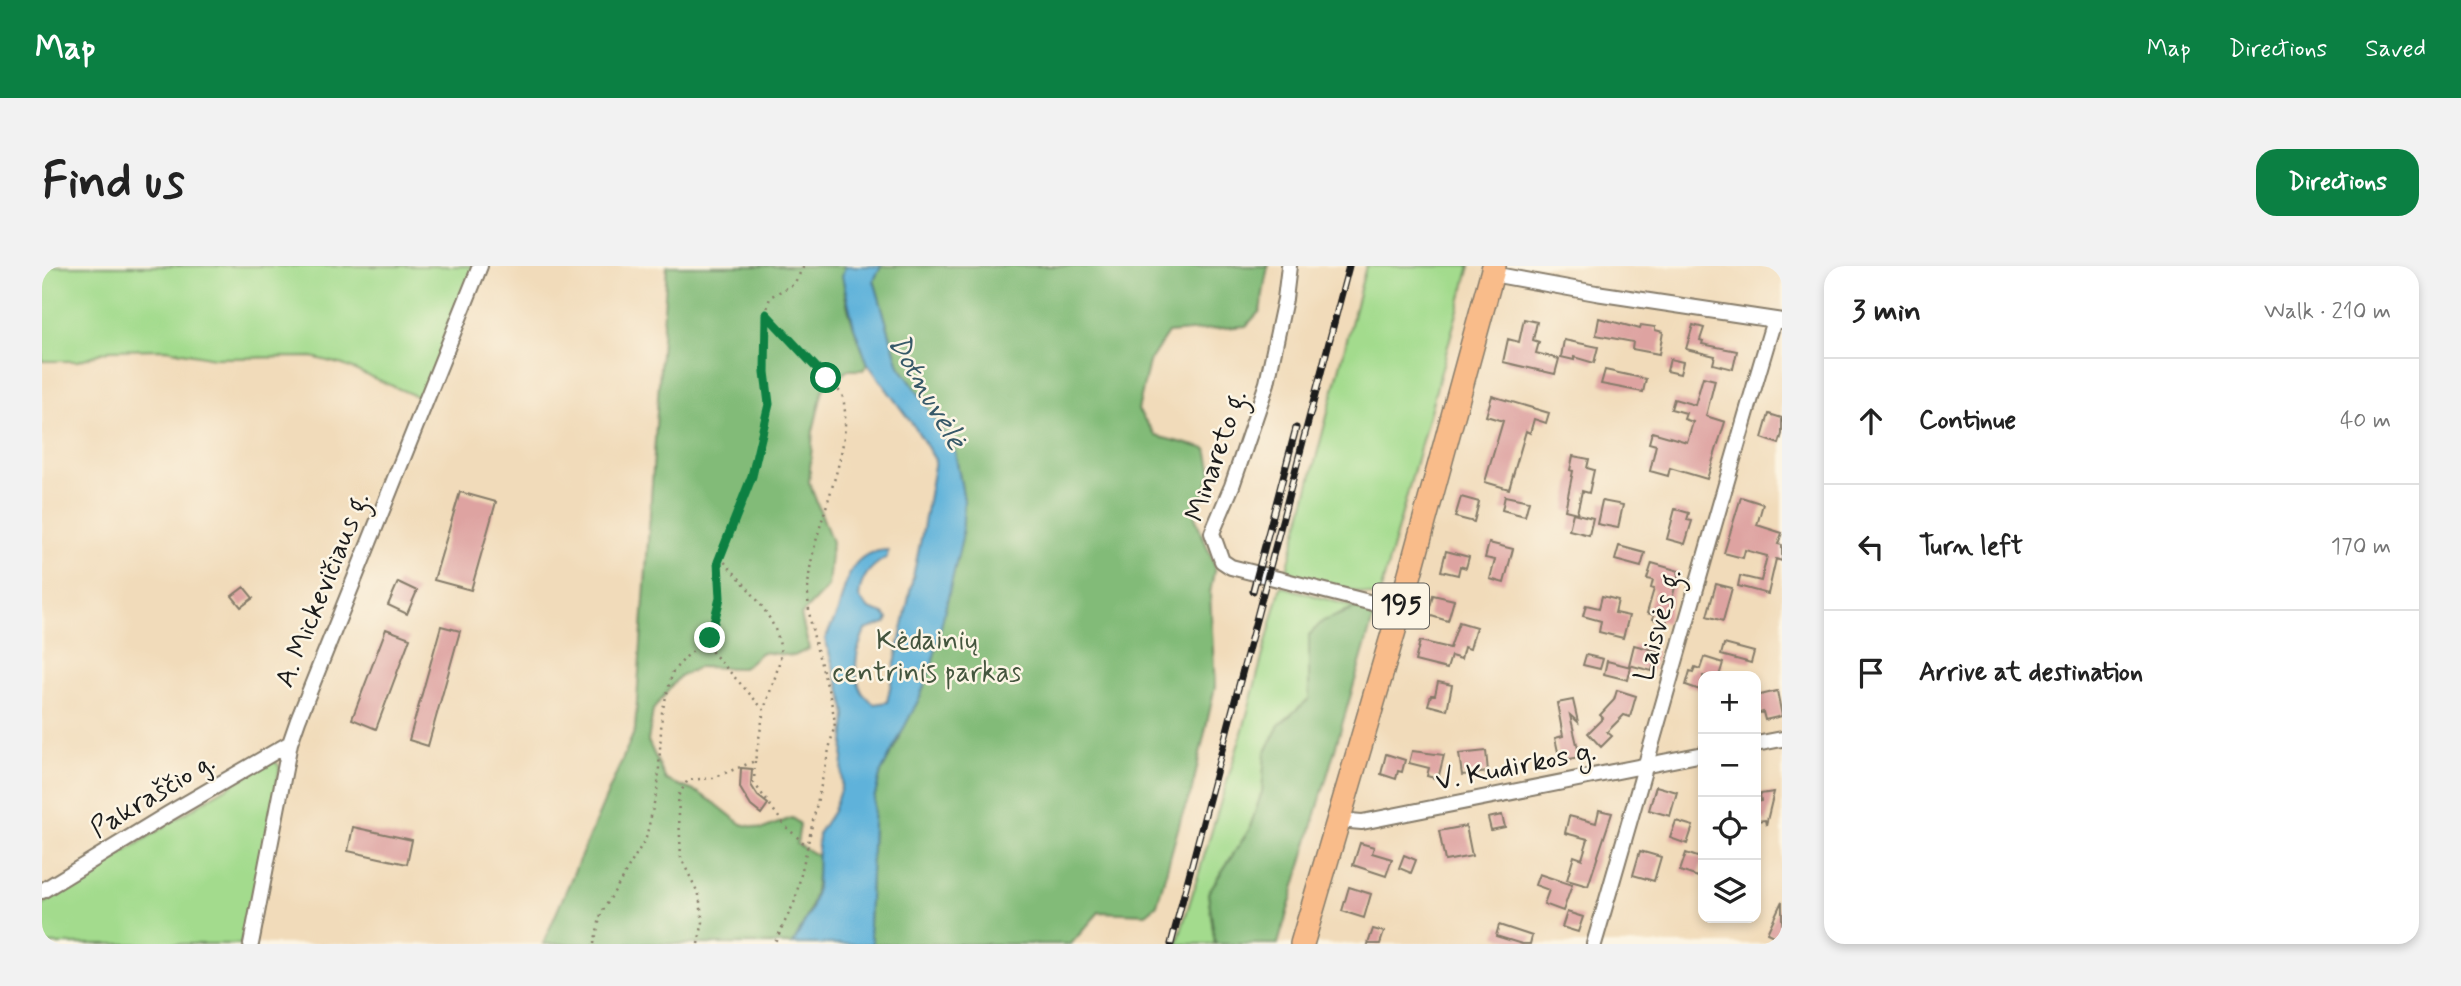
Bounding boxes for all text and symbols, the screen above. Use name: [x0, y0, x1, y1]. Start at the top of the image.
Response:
text: Map: [35, 27, 95, 71]
text: Map: [2147, 34, 2191, 65]
text: Directions: [2229, 34, 2327, 65]
text: Saved: [2365, 34, 2426, 65]
button: Directions: [2256, 149, 2419, 216]
text: Find us: [42, 150, 185, 215]
text: 3 min: [1852, 292, 1921, 331]
text: Walk · 210 m: [2264, 297, 2391, 327]
water label: Dotnuvėlė: [878, 327, 976, 458]
route start: [810, 362, 841, 393]
street label: Minareto g.: [1177, 385, 1260, 528]
icon: ahead: [1852, 402, 1890, 440]
text: Continue: [1919, 404, 2016, 438]
text: 40 m: [2340, 406, 2391, 436]
street label: A. Mickevičiaus g.: [267, 487, 382, 694]
icon: left: [1852, 528, 1890, 566]
text: Turn left: [1919, 530, 2023, 564]
text: 170 m: [2331, 532, 2391, 562]
street label: Laisvės g.: [1626, 565, 1695, 686]
road number: 195: [1373, 584, 1429, 628]
route end: [694, 622, 725, 653]
park label: Kėdainių centrinis parkas: [832, 623, 1022, 692]
icon: arrive: [1852, 654, 1890, 692]
text: Arrive at destination: [1919, 656, 2143, 690]
map controls: [1698, 671, 1761, 923]
button: +: [1698, 671, 1761, 734]
street label: V. Kudirkos g.: [1433, 733, 1600, 803]
button: −: [1698, 734, 1761, 797]
street label: Pakraščio g.: [84, 744, 222, 848]
button: locate: [1698, 797, 1761, 860]
button: layers: [1698, 860, 1761, 923]

